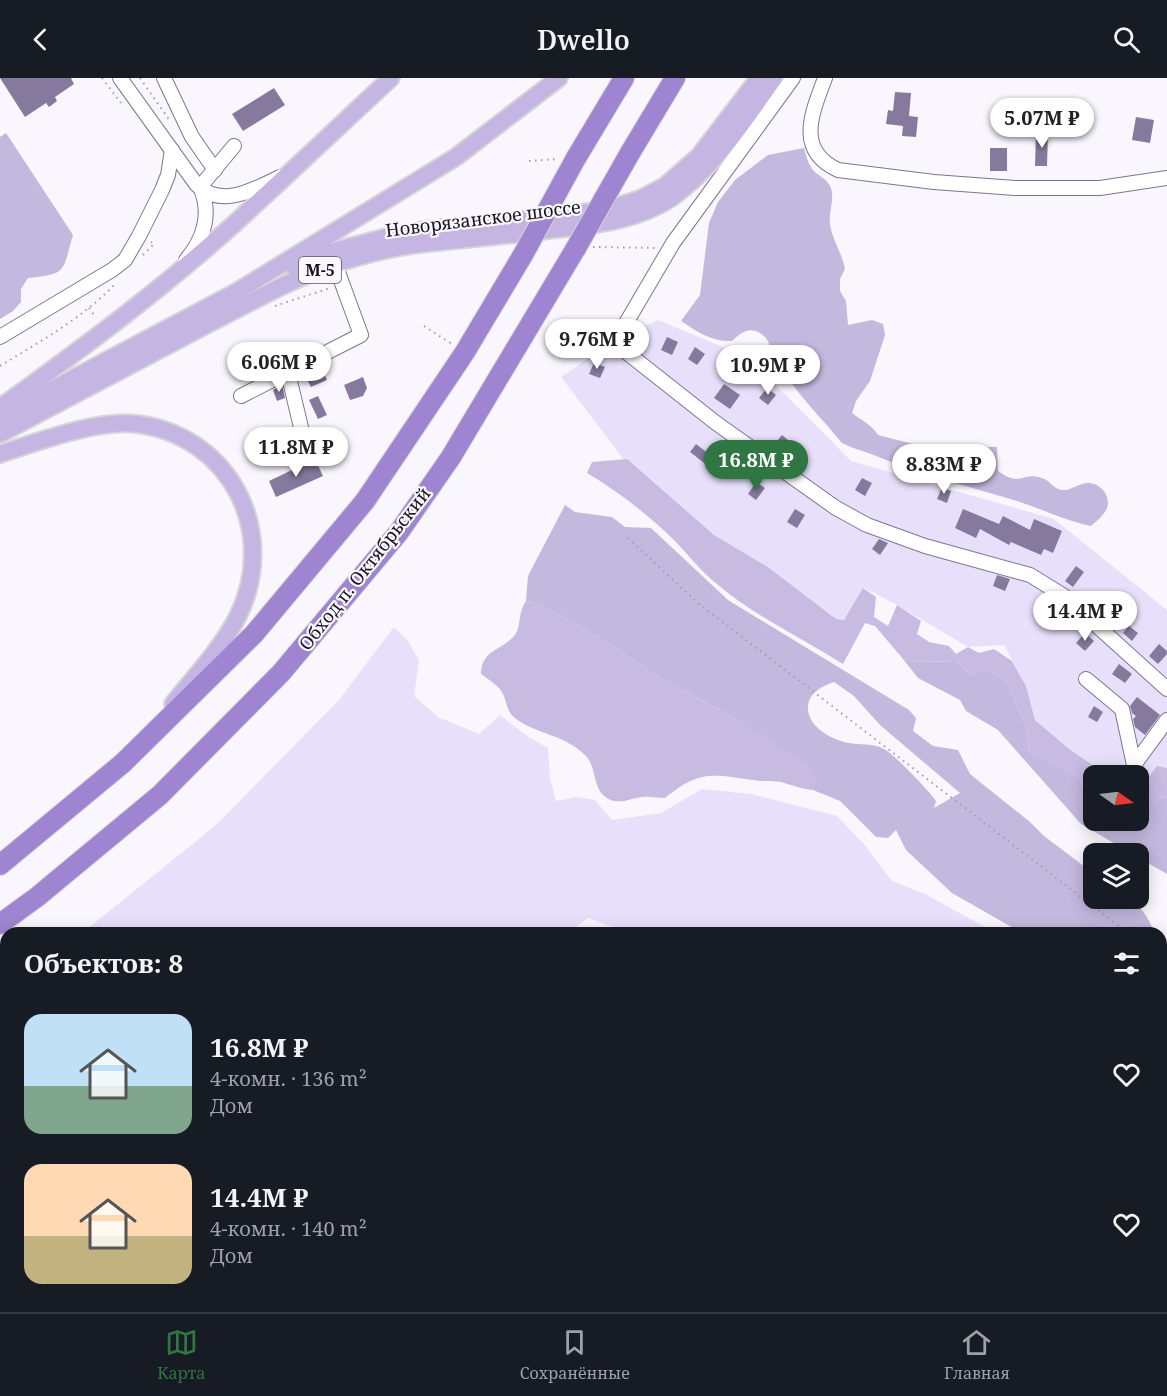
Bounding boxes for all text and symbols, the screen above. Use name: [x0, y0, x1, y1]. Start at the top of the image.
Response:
text: Dwello: [537, 21, 630, 58]
icon: back: [24, 23, 57, 56]
icon: search: [1110, 23, 1143, 56]
pin: 5.07M ₽: [987, 98, 1097, 149]
text: 5.07M ₽: [1004, 104, 1080, 131]
street label: Новорязанское шоссе: [384, 194, 582, 242]
road number: М-5: [299, 257, 341, 283]
pin: 9.76M ₽: [542, 319, 652, 370]
text: 9.76M ₽: [559, 325, 635, 352]
pin: 6.06M ₽: [224, 342, 334, 393]
pin: 10.9M ₽: [713, 345, 823, 396]
text: 6.06M ₽: [241, 348, 317, 375]
text: 10.9M ₽: [730, 351, 806, 378]
pin: 11.8M ₽: [241, 427, 351, 478]
text: 11.8M ₽: [258, 433, 334, 460]
pin: 16.8M ₽: [701, 440, 811, 491]
pin: 8.83M ₽: [889, 444, 999, 495]
text: 16.8M ₽: [718, 446, 794, 473]
text: 8.83M ₽: [906, 450, 982, 477]
street label: Обход п. Октябрьский: [293, 482, 435, 655]
pin: 14.4M ₽: [1030, 591, 1140, 642]
text: 14.4M ₽: [1047, 597, 1123, 624]
north arrow: [1083, 765, 1149, 831]
map controls: [1083, 765, 1149, 909]
button: layers: [1083, 843, 1149, 909]
text: Объектов: 8: [24, 945, 183, 981]
icon: filters: [1110, 947, 1143, 980]
text: 16.8M ₽: [210, 1029, 309, 1065]
icon: home: [72, 1038, 144, 1110]
icon: heart: [1110, 1058, 1143, 1091]
text: 4-комн. · 136 m²: [210, 1065, 367, 1092]
text: Дом: [210, 1092, 253, 1119]
text: 14.4M ₽: [210, 1179, 309, 1215]
icon: home: [72, 1188, 144, 1260]
icon: heart: [1110, 1208, 1143, 1241]
text: 4-комн. · 140 m²: [210, 1215, 367, 1242]
text: Дом: [210, 1242, 253, 1269]
tab: Карта: [157, 1326, 205, 1384]
tab: Сохранённые: [520, 1326, 630, 1384]
tab: Главная: [944, 1326, 1010, 1384]

